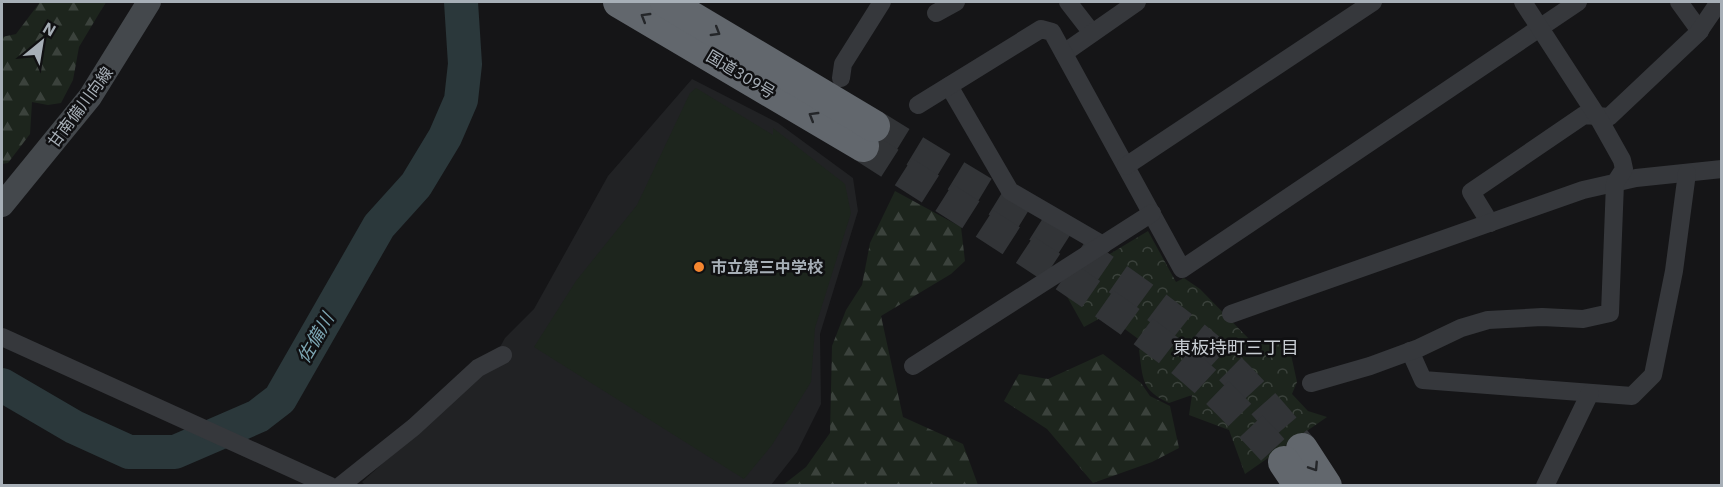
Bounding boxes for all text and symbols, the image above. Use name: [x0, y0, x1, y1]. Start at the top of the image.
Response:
north arrow: [12, 12, 72, 72]
one-way arrow: [641, 12, 651, 24]
text: N: [39, 17, 60, 41]
one-way arrow: [710, 24, 721, 35]
street label: 国道309号: [703, 46, 779, 102]
street label: 甘南備川向線: [43, 63, 117, 151]
one-way arrow: [809, 112, 819, 123]
place label: 市立第三中学校: [711, 257, 823, 277]
marker: 市立第三中学校: [692, 260, 706, 274]
water label: 佐備川: [292, 307, 339, 367]
district label: 東板持町三丁目: [1173, 336, 1299, 359]
one-way arrow: [1307, 461, 1319, 471]

